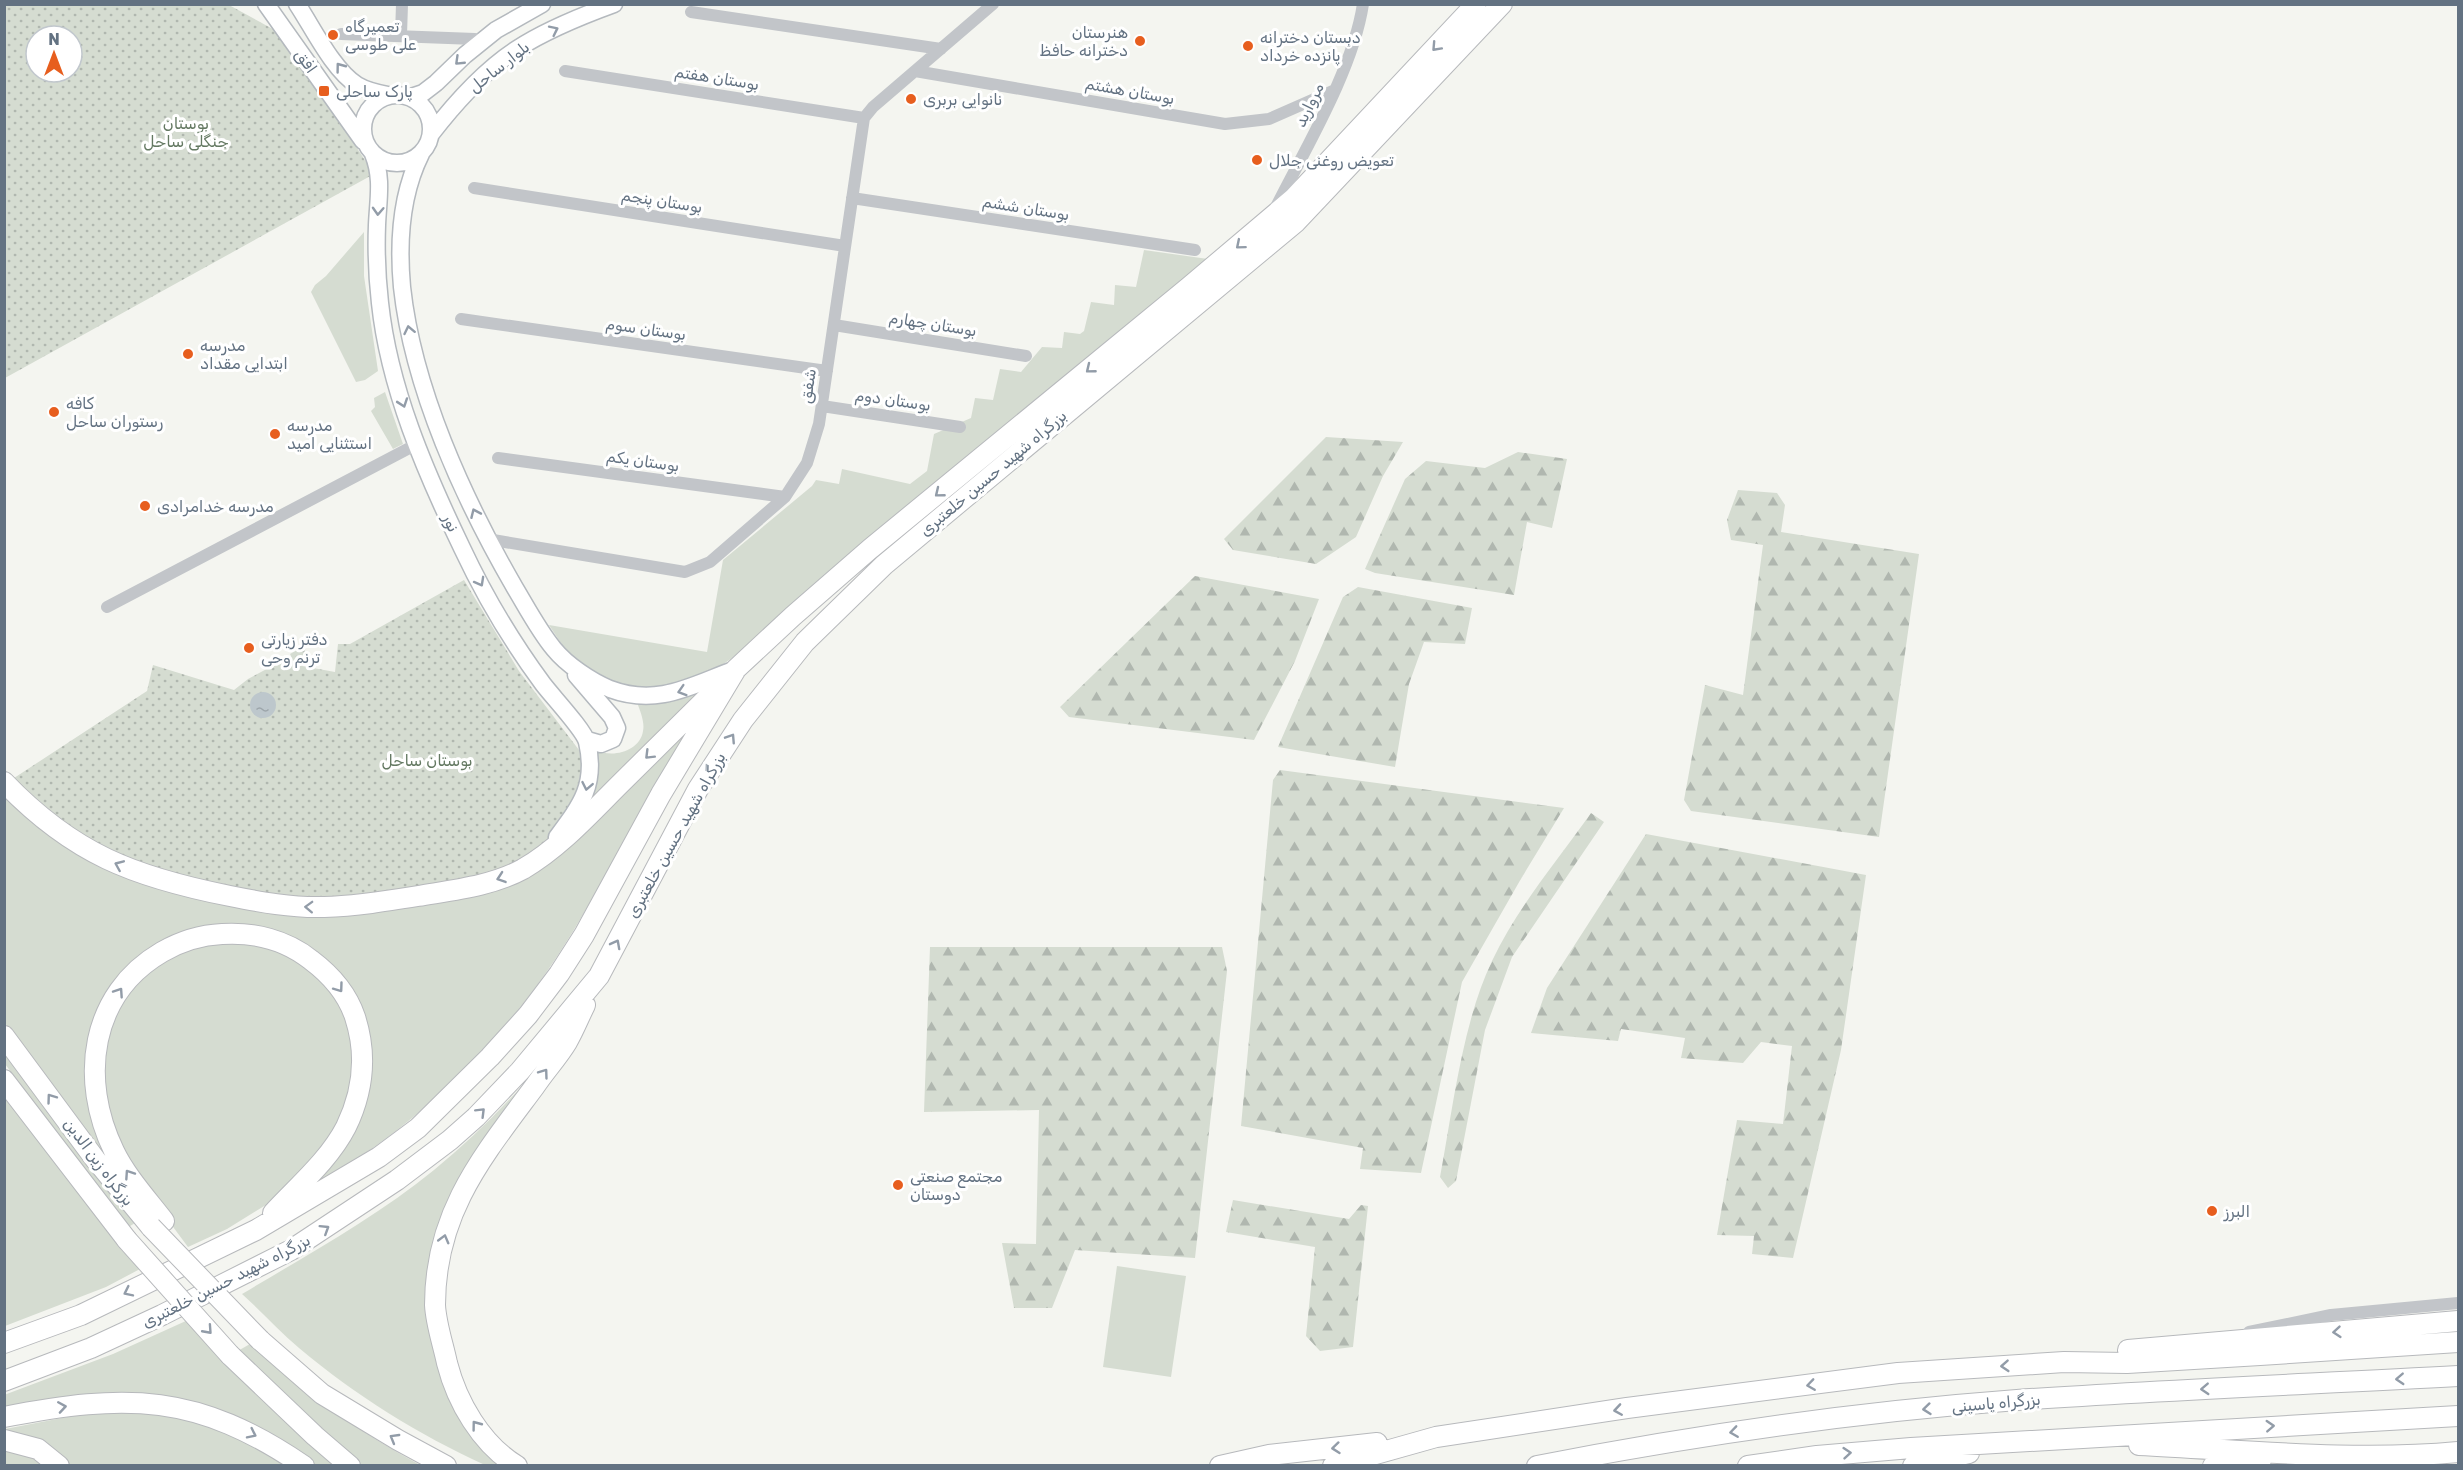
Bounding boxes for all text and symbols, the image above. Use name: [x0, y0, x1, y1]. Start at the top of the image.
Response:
place label: تعمیرگاه علی طوسی: [345, 17, 417, 55]
place label: هنرستان دخترانه حافظ: [1039, 23, 1128, 61]
north arrow: [24, 24, 84, 84]
one-way arrow: [548, 25, 559, 37]
marker: تعمیرگاه علی طوسی: [326, 28, 340, 42]
place label: دبستان دخترانه پانزده خرداد: [1260, 28, 1361, 66]
text: N: [48, 30, 60, 49]
marker: هنرستان دخترانه حافظ: [1133, 34, 1147, 48]
street label: بلوار ساحل: [465, 37, 534, 97]
marker: دبستان دخترانه پانزده خرداد: [1241, 39, 1255, 53]
one-way arrow: [1432, 40, 1443, 51]
street label: افق: [290, 45, 321, 77]
one-way arrow: [456, 53, 467, 64]
one-way arrow: [336, 62, 347, 73]
street label: بوستان هفتم: [673, 62, 761, 95]
street label: بوستان هشتم: [1084, 74, 1176, 109]
street label: مروارید: [1290, 80, 1329, 131]
place label: پارک ساحلی: [336, 82, 413, 102]
marker: پارک ساحلی: [317, 84, 331, 98]
place label: نانوایی بربری: [923, 90, 1002, 110]
marker: نانوایی بربری: [904, 92, 918, 106]
park label: بوستان جنگلی ساحل: [143, 114, 229, 151]
place label: تعویض روغنی جلال: [1269, 151, 1394, 171]
marker: تعویض روغنی جلال: [1250, 153, 1264, 167]
street label: بوستان پنجم: [620, 185, 704, 218]
street label: بوستان ششم: [981, 192, 1071, 225]
one-way arrow: [372, 207, 385, 216]
one-way arrow: [1236, 237, 1247, 248]
street label: بوستان چهارم: [888, 308, 978, 341]
street label: بوستان سوم: [605, 314, 687, 345]
one-way arrow: [403, 325, 416, 335]
place label: مدرسه ابتدایی مقداد: [200, 336, 288, 373]
marker: مدرسه ابتدایی مقداد: [181, 347, 195, 361]
one-way arrow: [1085, 362, 1096, 373]
street label: شفق: [796, 367, 821, 405]
street label: بوستان دوم: [854, 385, 932, 416]
place label: کافه رستوران ساحل: [66, 394, 163, 432]
one-way arrow: [396, 397, 409, 408]
marker: کافه رستوران ساحل: [47, 405, 61, 419]
street label: بزرگراه شهید حسین خلعتبری: [916, 406, 1071, 541]
place label: مدرسه استثنایی امید: [287, 416, 372, 453]
marker: مدرسه استثنایی امید: [268, 427, 282, 441]
street label: بوستان یکم: [605, 446, 681, 477]
one-way arrow: [935, 485, 946, 496]
place label: مدرسه خدامرادی: [157, 497, 274, 517]
marker: مدرسه خدامرادی: [138, 499, 152, 513]
one-way arrow: [470, 508, 482, 519]
street label: نور: [437, 510, 463, 535]
one-way arrow: [473, 576, 485, 586]
place label: دفتر زیارتی ترنم وحی: [261, 630, 327, 668]
marker: دفتر زیارتی ترنم وحی: [242, 641, 256, 655]
one-way arrow: [677, 684, 688, 696]
one-way arrow: [724, 734, 736, 744]
one-way arrow: [646, 747, 657, 758]
street label: بزرگراه شهید حسین خلعتبری: [623, 749, 730, 922]
park label: بوستان ساحل: [381, 751, 473, 771]
one-way arrow: [581, 780, 594, 790]
one-way arrow: [114, 860, 125, 872]
one-way arrow: [496, 871, 507, 884]
one-way arrow: [304, 900, 313, 913]
one-way arrow: [609, 940, 620, 951]
one-way arrow: [332, 981, 343, 992]
one-way arrow: [111, 987, 122, 998]
one-way arrow: [537, 1069, 548, 1080]
one-way arrow: [47, 1094, 58, 1105]
one-way arrow: [474, 1108, 484, 1119]
street label: بزرگراه زین الدین: [59, 1114, 138, 1210]
place label: مجتمع صنعتی دوستان: [910, 1167, 1003, 1205]
one-way arrow: [125, 1170, 136, 1181]
marker: مجتمع صنعتی دوستان: [891, 1178, 905, 1192]
place label: البرز: [2223, 1202, 2250, 1222]
marker: البرز: [2205, 1204, 2219, 1218]
one-way arrow: [319, 1224, 329, 1236]
street label: بزرگراه شهید حسین خلعتبری: [139, 1230, 314, 1333]
one-way arrow: [437, 1234, 449, 1245]
one-way arrow: [124, 1285, 135, 1297]
one-way arrow: [201, 1323, 212, 1334]
one-way arrow: [2333, 1325, 2342, 1338]
one-way arrow: [2001, 1359, 2010, 1372]
one-way arrow: [2396, 1372, 2405, 1385]
one-way arrow: [1807, 1378, 1816, 1390]
one-way arrow: [2201, 1383, 2210, 1396]
street label: بزرگراه یاسینی: [1951, 1390, 2041, 1417]
one-way arrow: [57, 1401, 67, 1414]
one-way arrow: [1923, 1402, 1932, 1415]
one-way arrow: [1613, 1403, 1623, 1415]
one-way arrow: [473, 1420, 484, 1431]
one-way arrow: [2266, 1420, 2275, 1433]
one-way arrow: [245, 1426, 256, 1438]
one-way arrow: [1729, 1426, 1738, 1438]
one-way arrow: [390, 1434, 401, 1445]
one-way arrow: [1332, 1441, 1341, 1454]
one-way arrow: [1843, 1447, 1852, 1460]

